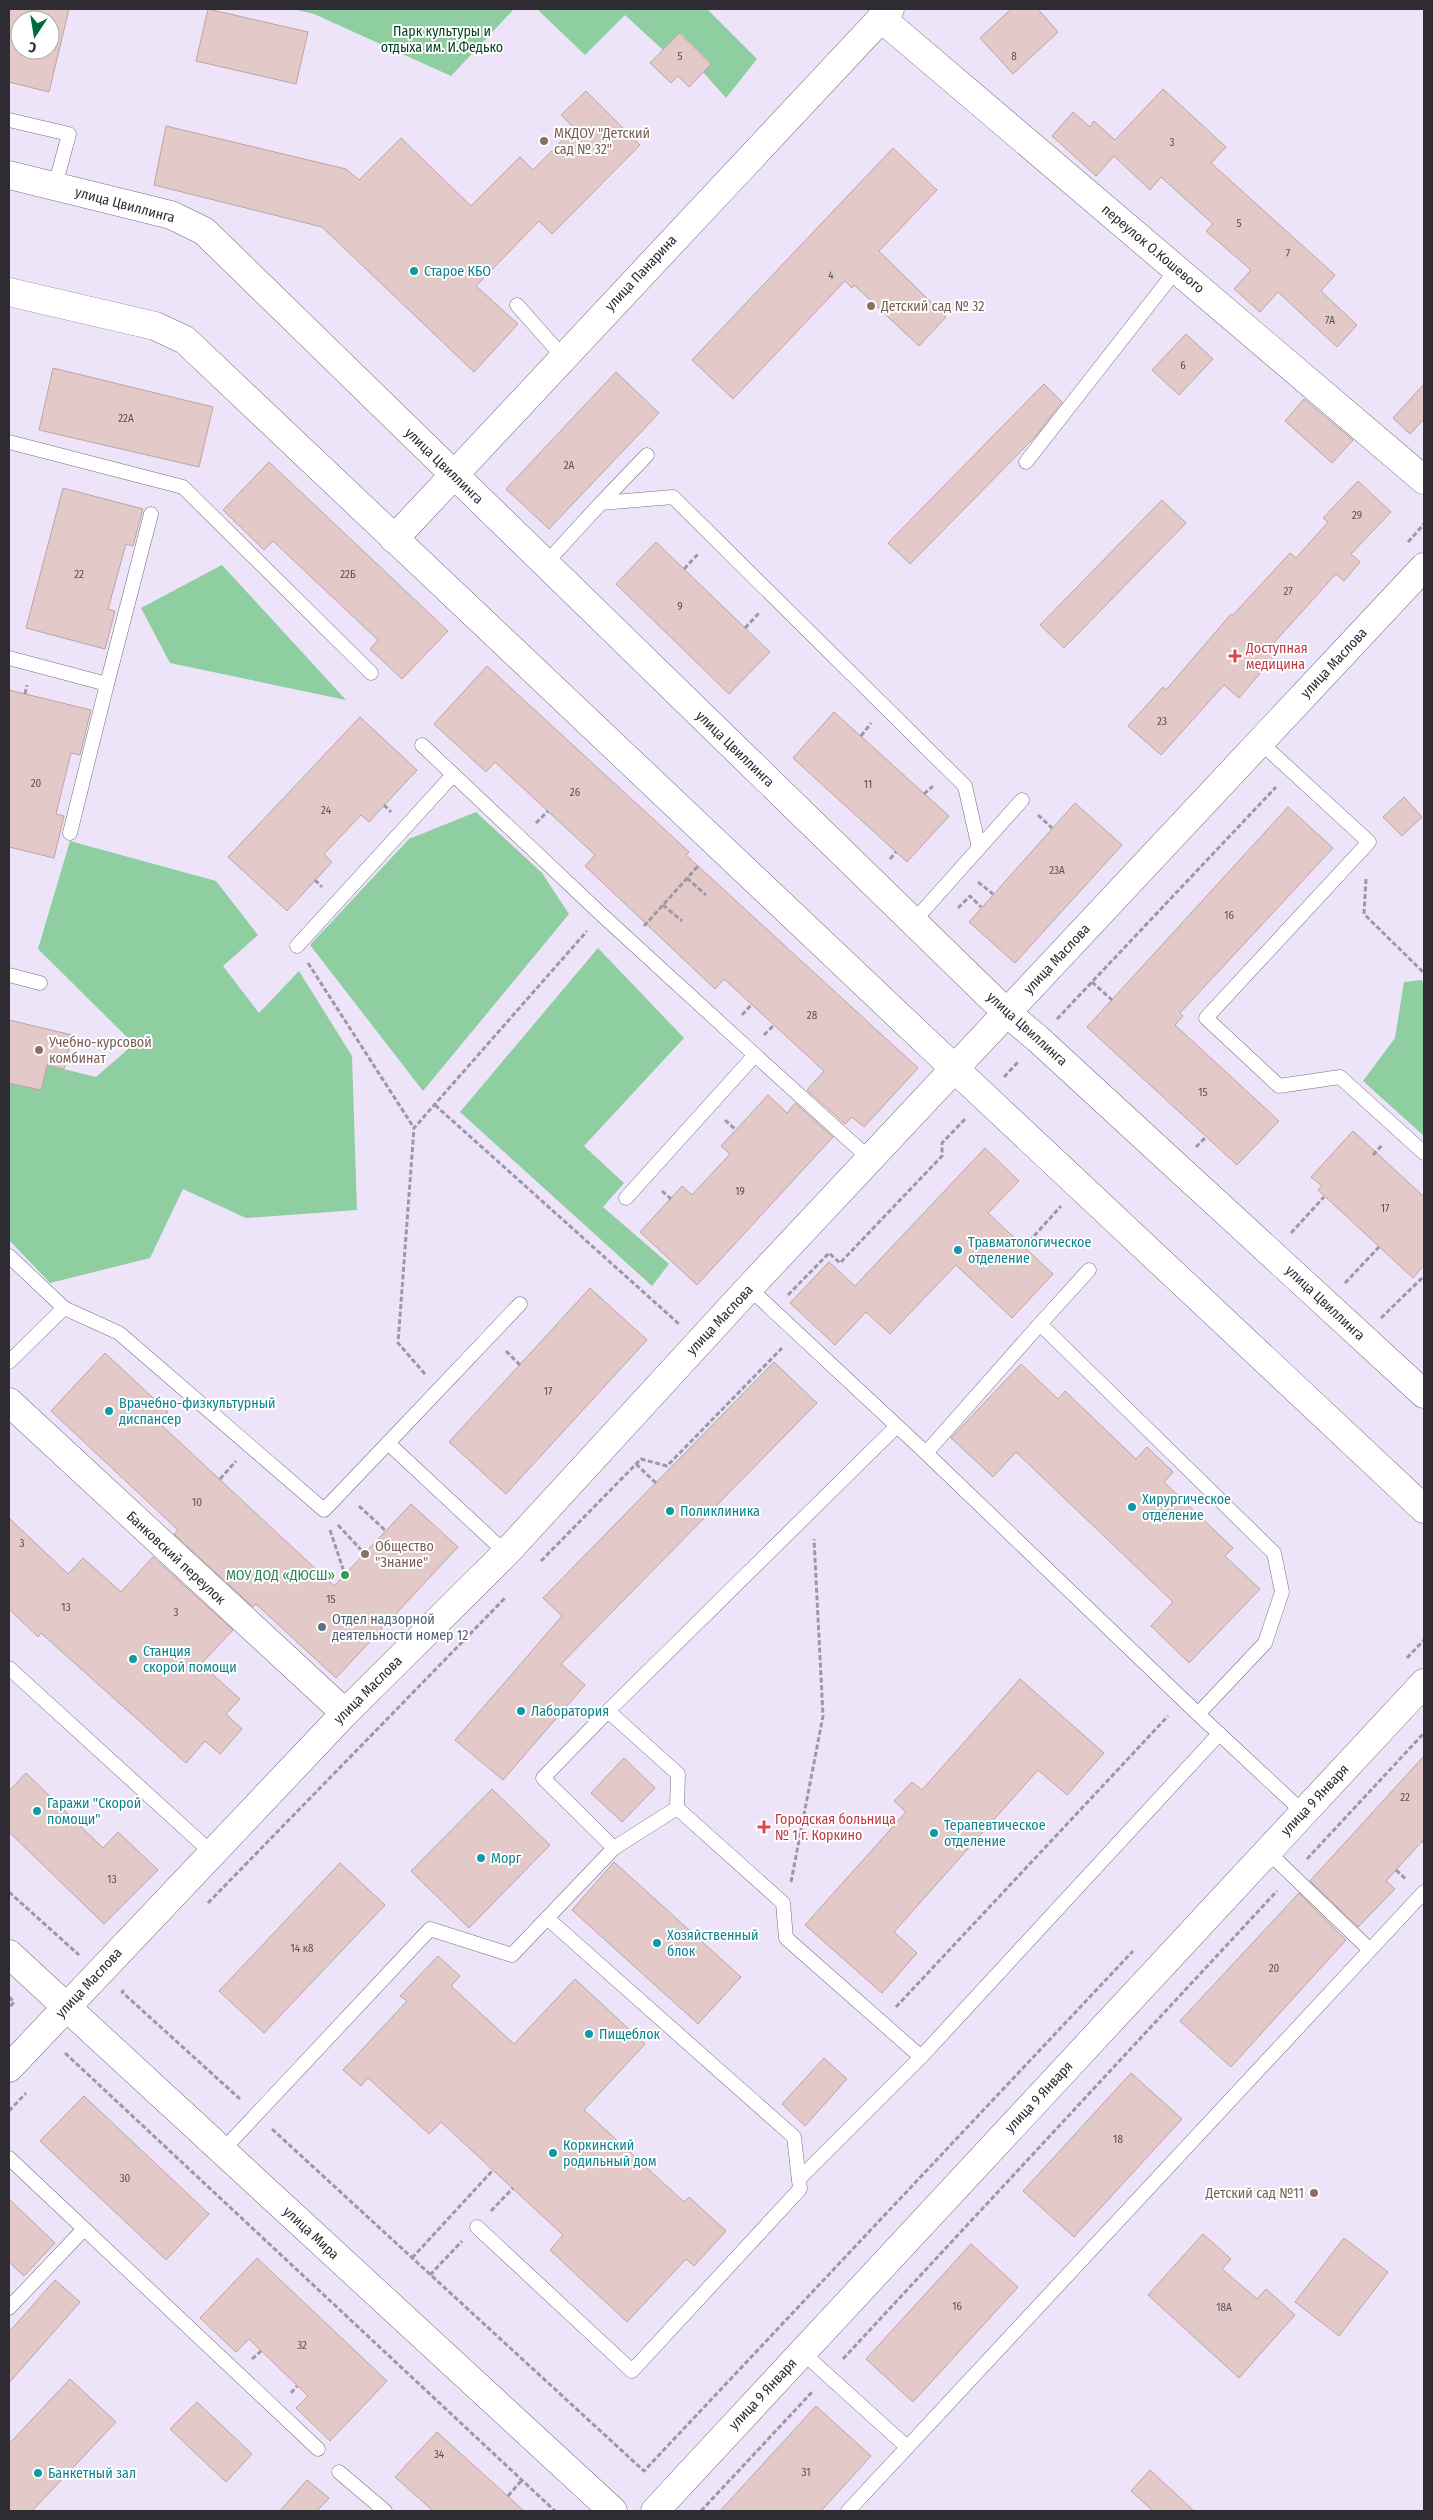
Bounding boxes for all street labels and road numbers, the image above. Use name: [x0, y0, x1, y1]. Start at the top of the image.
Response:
street label: улица Цвиллинга: [73, 184, 177, 227]
street label: переулок О.Кошевого: [1098, 201, 1208, 297]
street label: улица Панарина: [602, 232, 680, 314]
street label: улица Цвиллинга: [401, 424, 487, 508]
street label: улица Маслова: [1297, 624, 1371, 702]
street label: улица Цвиллинга: [692, 707, 778, 791]
street label: улица Маслова: [1020, 920, 1094, 998]
street label: улица Цвиллинга: [983, 988, 1071, 1070]
street label: улица Цвиллинга: [1282, 1262, 1368, 1344]
street label: улица Маслова: [683, 1281, 757, 1359]
street label: Банковский переулок: [123, 1508, 229, 1609]
street label: улица Маслова: [330, 1652, 406, 1728]
street label: улица 9 Января: [1278, 1761, 1352, 1839]
street label: улица Маслова: [52, 1944, 126, 2022]
street label: улица 9 Января: [1002, 2058, 1076, 2136]
street label: улица Мира: [280, 2203, 343, 2263]
street label: улица 9 Января: [726, 2355, 800, 2433]

